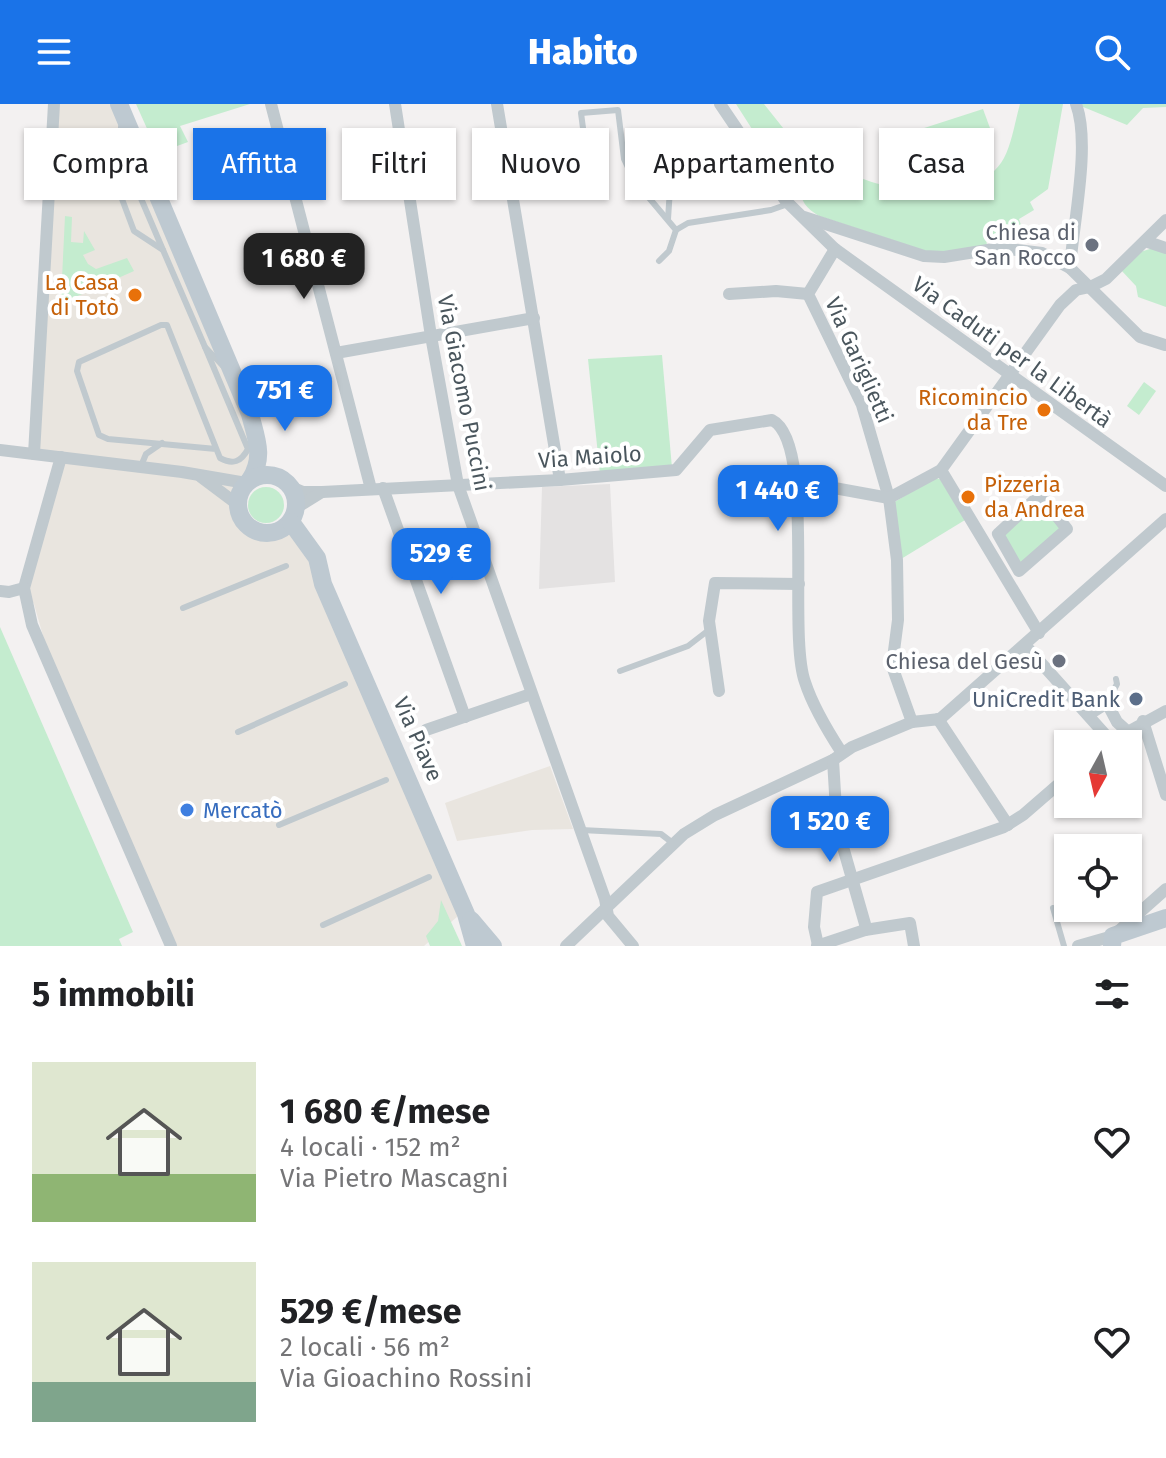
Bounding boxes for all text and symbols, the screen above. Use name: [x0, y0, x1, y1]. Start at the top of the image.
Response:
icon: menu: [32, 30, 76, 74]
text: Habito: [528, 30, 638, 74]
icon: search: [1090, 30, 1134, 74]
chip: Compra: [24, 128, 177, 200]
chip: Affitta: [193, 128, 326, 200]
chip: Filtri: [342, 128, 456, 200]
chip: Nuovo: [472, 128, 609, 200]
chip: Appartamento: [625, 128, 863, 200]
chip: Casa: [879, 128, 994, 200]
place label: Chiesa di San Rocco: [974, 219, 1076, 271]
pin: 1 680 €: [230, 233, 378, 301]
marker: Chiesa di San Rocco: [1083, 236, 1101, 254]
text: 1 680 €: [262, 243, 346, 274]
place label: La Casa di Totò: [45, 269, 119, 321]
street label: Via Caduti per la Libertà: [907, 270, 1117, 434]
marker: La Casa di Totò: [126, 286, 144, 304]
street label: Via Giacomo Puccini: [432, 292, 496, 494]
street label: Via Gariglietti: [819, 293, 899, 427]
pin: 751 €: [229, 365, 341, 433]
text: 751 €: [256, 375, 314, 406]
place label: Ricomincio da Tre: [918, 384, 1028, 436]
marker: Ricomincio da Tre: [1035, 401, 1053, 419]
street label: Via Maiolo: [537, 440, 643, 474]
pin: 1 440 €: [704, 465, 852, 533]
place label: Pizzeria da Andrea: [984, 471, 1085, 523]
text: 1 440 €: [736, 475, 820, 506]
marker: Pizzeria da Andrea: [959, 488, 977, 506]
pin: 529 €: [385, 528, 497, 596]
text: 529 €: [410, 538, 472, 569]
place label: Chiesa del Gesù: [886, 648, 1043, 675]
marker: Chiesa del Gesù: [1050, 652, 1068, 670]
place label: UniCredit Bank: [972, 686, 1121, 713]
marker: UniCredit Bank: [1127, 690, 1145, 708]
street label: Via Piave: [387, 693, 449, 785]
north arrow: [1054, 730, 1142, 818]
map controls: [1054, 730, 1142, 922]
pin: 1 520 €: [756, 796, 904, 864]
place label: Mercatò: [203, 797, 283, 824]
marker: Mercatò: [178, 801, 196, 819]
text: 1 520 €: [789, 806, 871, 837]
button: locate: [1054, 834, 1142, 922]
icon: filters: [1090, 972, 1134, 1016]
text: 5 immobili: [32, 974, 195, 1015]
text: 1 680 €/mese: [280, 1091, 490, 1132]
icon: home: [96, 1094, 192, 1190]
icon: heart: [1090, 1120, 1134, 1164]
text: 4 locali · 152 m²: [280, 1132, 461, 1163]
text: Via Pietro Mascagni: [280, 1163, 509, 1194]
text: 529 €/mese: [280, 1291, 462, 1332]
icon: home: [96, 1294, 192, 1390]
icon: heart: [1090, 1320, 1134, 1364]
text: 2 locali · 56 m²: [280, 1332, 450, 1363]
text: Via Gioachino Rossini: [280, 1363, 532, 1394]

